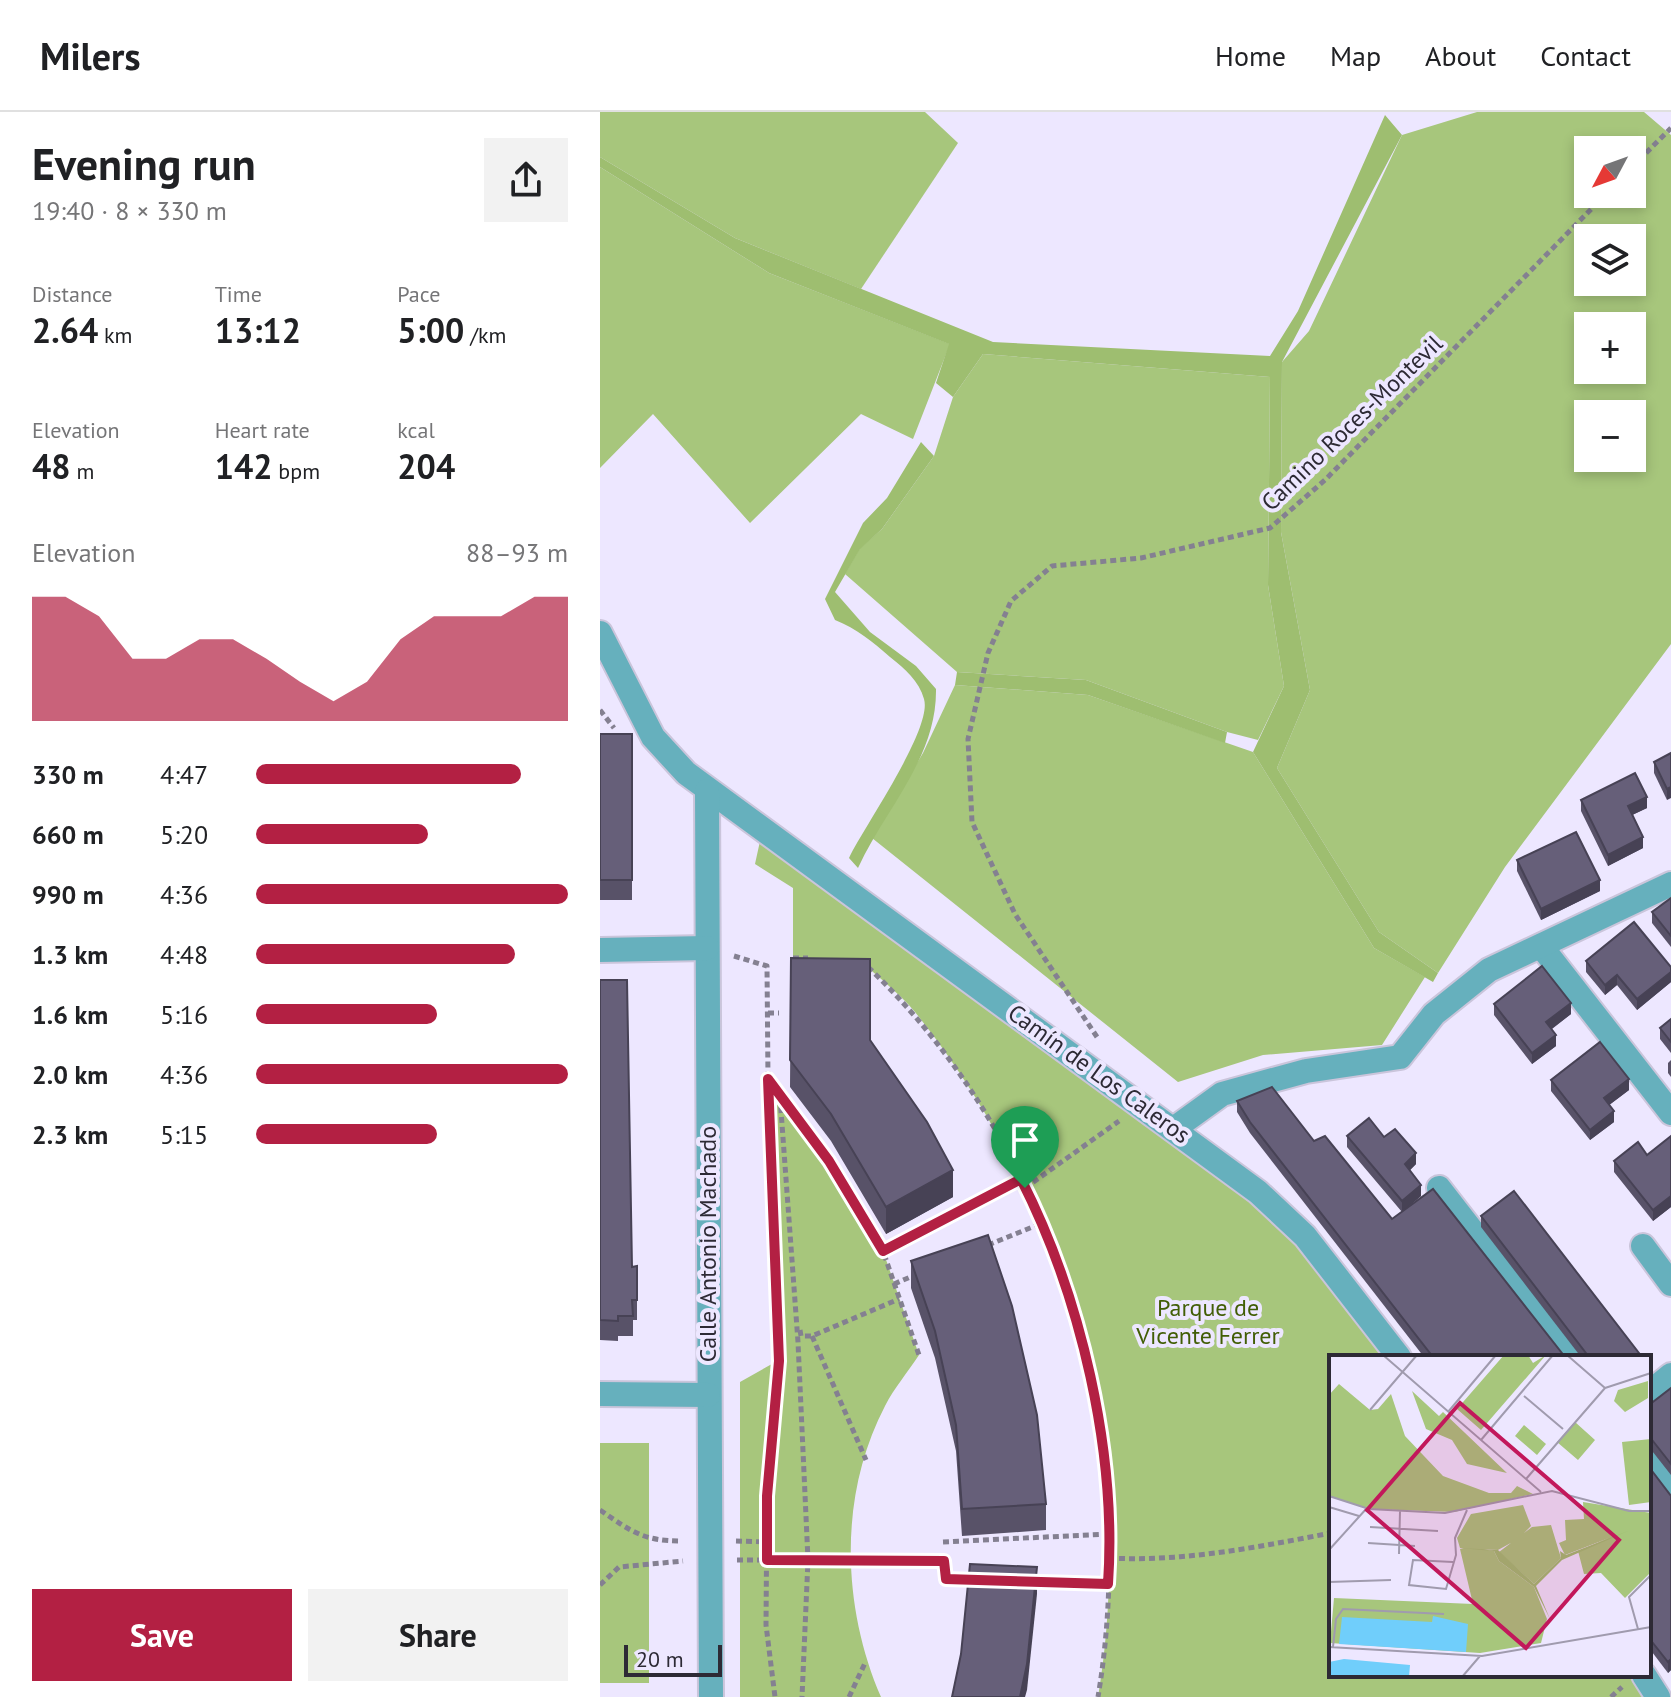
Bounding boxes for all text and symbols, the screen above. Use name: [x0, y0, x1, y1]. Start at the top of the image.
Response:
text: Milers: [40, 31, 140, 80]
text: Home: [1215, 37, 1286, 74]
text: Map: [1330, 37, 1381, 74]
text: About: [1425, 37, 1496, 74]
text: Contact: [1540, 37, 1631, 74]
text: Evening run: [32, 135, 256, 192]
north arrow: [1574, 136, 1646, 208]
map controls: [1574, 136, 1646, 472]
button: share: [484, 138, 568, 222]
text: 19:40 · 8 × 330 m: [32, 194, 227, 227]
button: layers: [1574, 224, 1646, 296]
text: Distance: [32, 280, 113, 308]
text: Time: [215, 280, 262, 308]
text: Pace: [397, 280, 440, 308]
text: 2.64: [32, 308, 98, 352]
text: 13:12: [215, 308, 301, 352]
text: 5:00: [397, 308, 464, 352]
button: +: [1574, 312, 1646, 384]
text: km: [98, 321, 132, 349]
text: /km: [464, 321, 506, 349]
street label: Camino Roces-Montevil: [1254, 328, 1449, 517]
button: −: [1574, 400, 1646, 472]
text: Elevation: [32, 416, 120, 444]
text: Heart rate: [215, 416, 310, 444]
text: kcal: [397, 416, 435, 444]
text: 48: [32, 444, 71, 488]
text: 142: [215, 444, 273, 488]
text: 204: [397, 444, 455, 488]
text: m: [71, 457, 94, 485]
text: bpm: [273, 457, 320, 485]
text: Elevation: [32, 536, 136, 569]
text: 88–93 m: [466, 536, 568, 569]
text: 330 m: [32, 758, 104, 791]
text: 4:47: [160, 758, 208, 791]
text: 660 m: [32, 818, 104, 851]
text: 5:20: [160, 818, 208, 851]
text: 990 m: [32, 878, 104, 911]
text: 4:36: [160, 878, 208, 911]
text: 1.3 km: [32, 938, 108, 971]
text: 4:48: [160, 938, 208, 971]
street label: Camín de Los Caleros: [1002, 997, 1197, 1150]
text: 1.6 km: [32, 998, 108, 1031]
text: 5:16: [160, 998, 208, 1031]
text: 2.0 km: [32, 1058, 108, 1091]
text: 4:36: [160, 1058, 208, 1091]
pin: [991, 1106, 1059, 1188]
text: 2.3 km: [32, 1118, 108, 1151]
text: 5:15: [160, 1118, 208, 1151]
icon: arrive: [1003, 1118, 1047, 1162]
street label: Calle Antonio Machado: [692, 1126, 723, 1362]
park label: Parque de Vicente Ferrer: [1135, 1292, 1280, 1351]
inset map: [1329, 1355, 1651, 1677]
button: Save: [32, 1589, 292, 1681]
button: Share: [308, 1589, 568, 1681]
scale bar: [624, 1641, 722, 1677]
text: 20 m: [636, 1645, 684, 1673]

